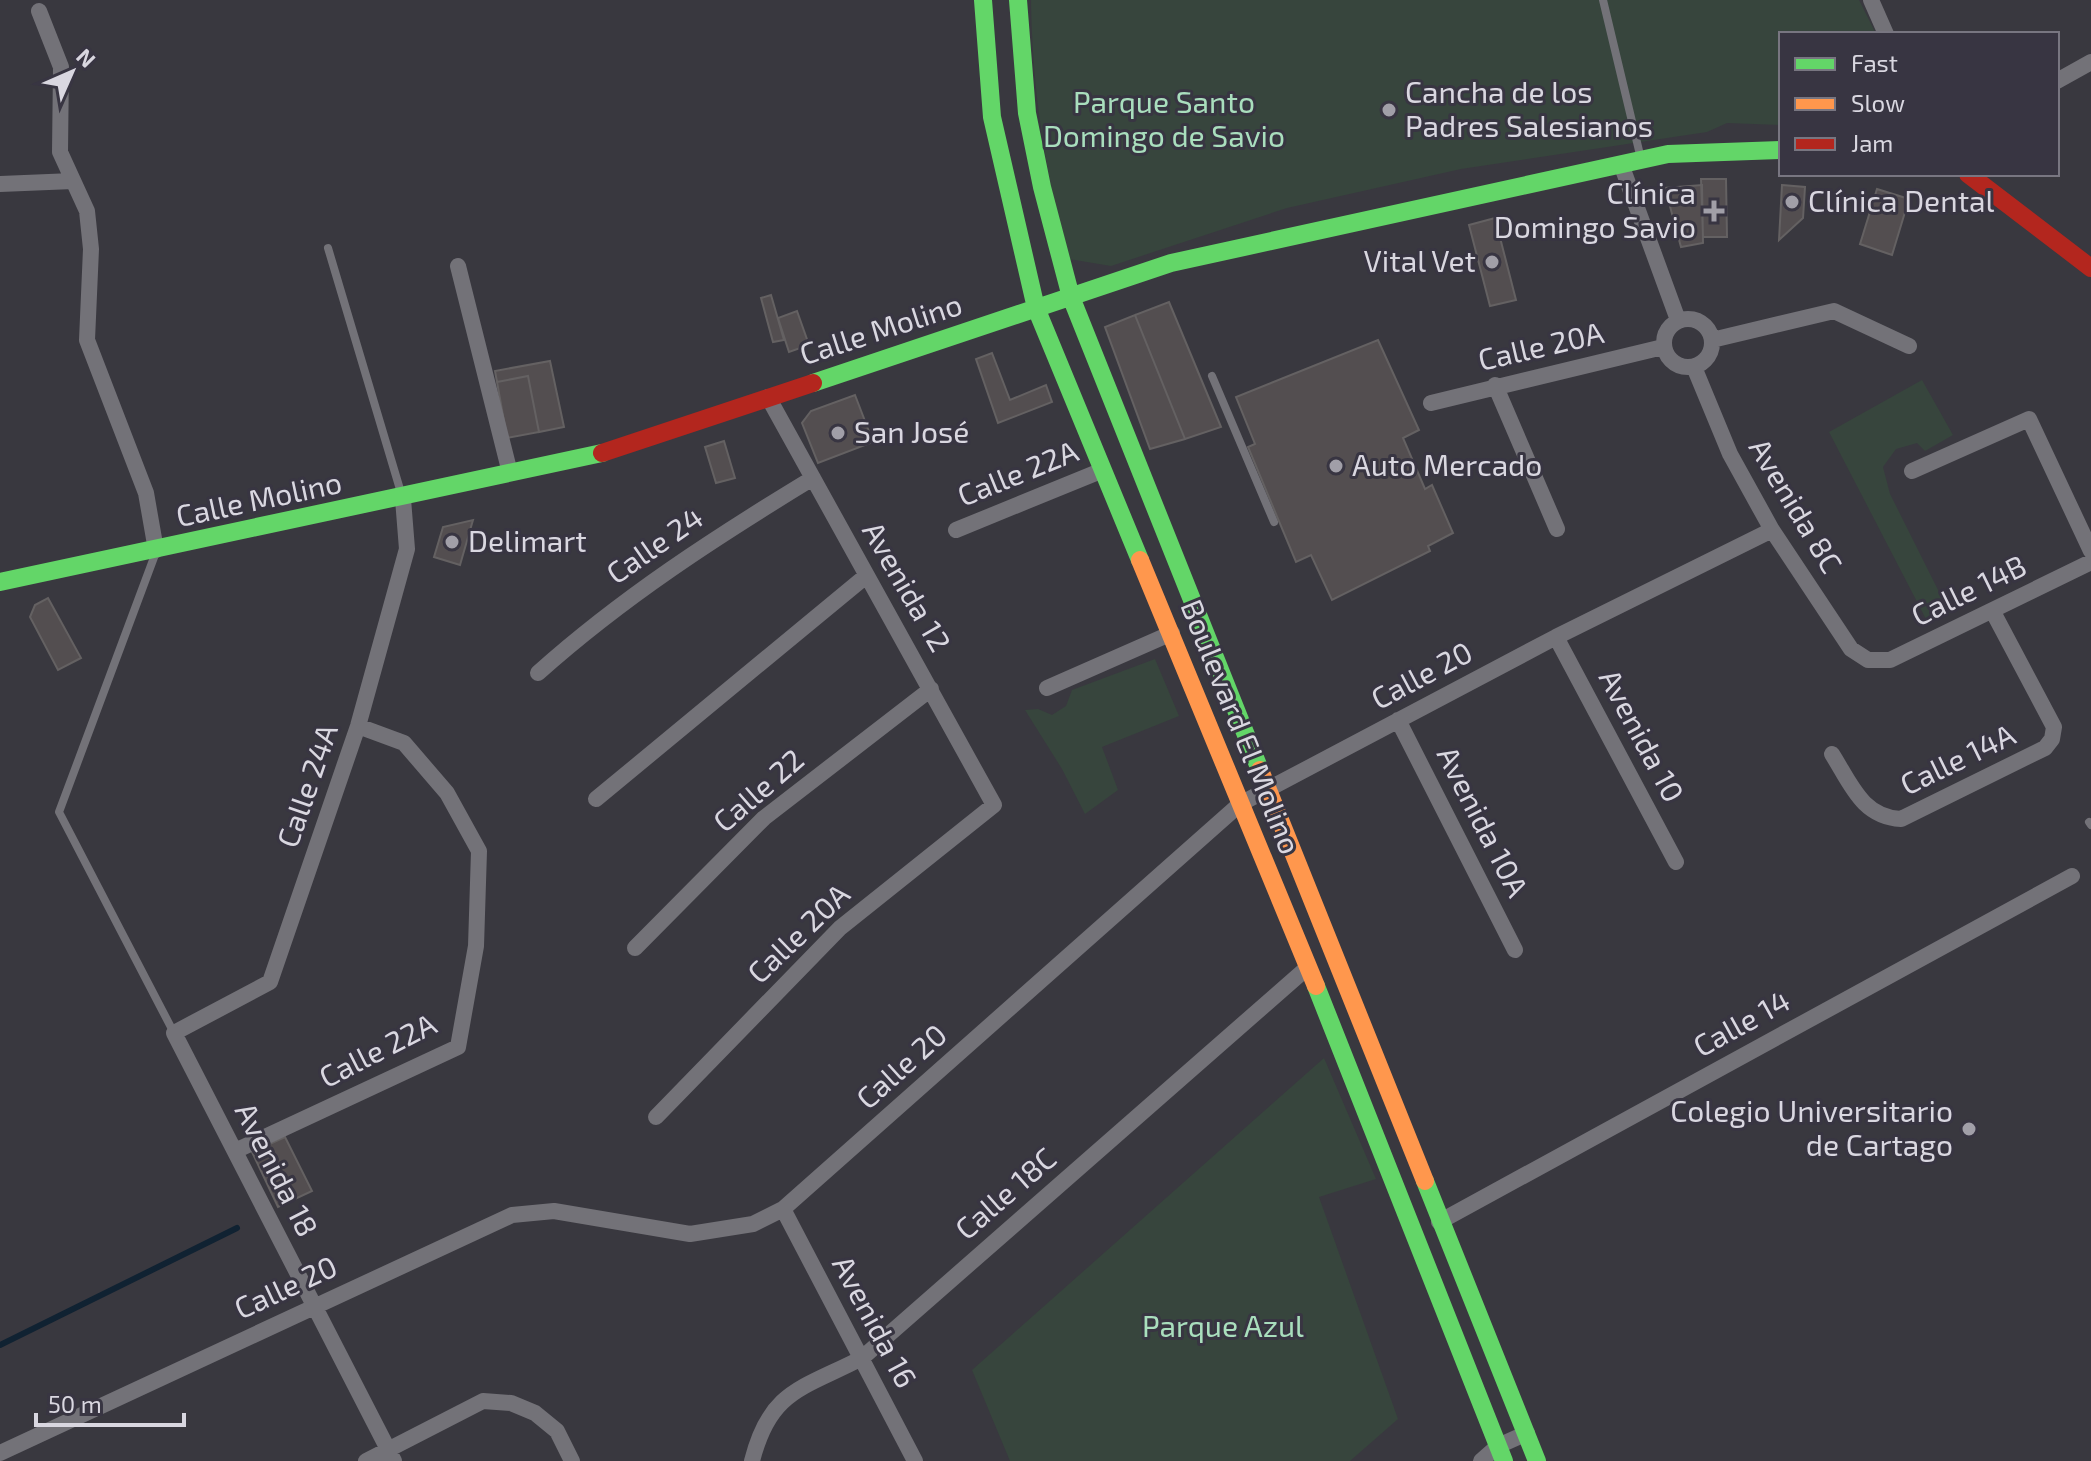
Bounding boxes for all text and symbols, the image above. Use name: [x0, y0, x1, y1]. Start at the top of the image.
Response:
north arrow: [32, 32, 112, 112]
legend: [1779, 32, 2059, 176]
text: N: [72, 42, 102, 72]
text: Fast: [1851, 48, 1898, 77]
place label: Cancha de los Padres Salesianos: [1405, 73, 1653, 143]
park label: Parque Santo Domingo de Savio: [1043, 83, 1285, 153]
text: Slow: [1851, 88, 1905, 117]
marker: Cancha de los Padres Salesianos: [1380, 101, 1398, 119]
text: Jam: [1851, 128, 1893, 157]
place label: Clínica Domingo Savio: [1494, 174, 1696, 244]
place label: Clínica Dental: [1808, 182, 1995, 218]
marker: Clínica Dental: [1783, 193, 1801, 211]
marker: Clínica Domingo Savio: [1703, 200, 1725, 222]
place label: Vital Vet: [1364, 242, 1476, 278]
marker: Vital Vet: [1483, 253, 1501, 271]
street label: Calle Molino: [795, 285, 966, 371]
street label: Calle 20A: [1474, 313, 1607, 377]
place label: San José: [854, 413, 969, 449]
marker: San José: [829, 424, 847, 442]
street label: Avenida 8C: [1743, 431, 1851, 579]
street label: Calle 22A: [952, 432, 1083, 513]
place label: Auto Mercado: [1352, 446, 1542, 482]
marker: Auto Mercado: [1327, 457, 1345, 475]
street label: Calle Molino: [172, 463, 345, 533]
street label: Calle 24: [599, 498, 709, 591]
street label: Avenida 12: [856, 515, 959, 657]
place label: Delimart: [468, 522, 587, 558]
marker: Delimart: [443, 533, 461, 551]
street label: Calle 14B: [1905, 546, 2031, 632]
street label: Boulevard El Molino: [1174, 594, 1309, 859]
street label: Calle 20: [1364, 633, 1478, 716]
street label: Avenida 10: [1593, 663, 1693, 808]
street label: Calle 14A: [1894, 715, 2021, 801]
street label: Calle 24A: [268, 719, 344, 852]
street label: Avenida 10A: [1431, 740, 1537, 903]
street label: Calle 22: [705, 741, 810, 838]
street label: Calle 20A: [739, 875, 856, 990]
street label: Calle 14: [1687, 981, 1795, 1063]
street label: Calle 22A: [313, 1004, 442, 1094]
street label: Calle 20: [848, 1016, 953, 1115]
place label: Colegio Universitario de Cartago: [1670, 1092, 1953, 1162]
street label: Avenida 18: [229, 1096, 327, 1242]
marker: Colegio Universitario de Cartago: [1960, 1120, 1978, 1138]
street label: Calle 18C: [947, 1139, 1062, 1246]
street label: Calle 20: [228, 1247, 342, 1326]
street label: Avenida 16: [826, 1249, 926, 1393]
park label: Parque Azul: [1142, 1307, 1304, 1343]
scale bar: [36, 1377, 184, 1427]
text: 50 m: [48, 1389, 102, 1418]

